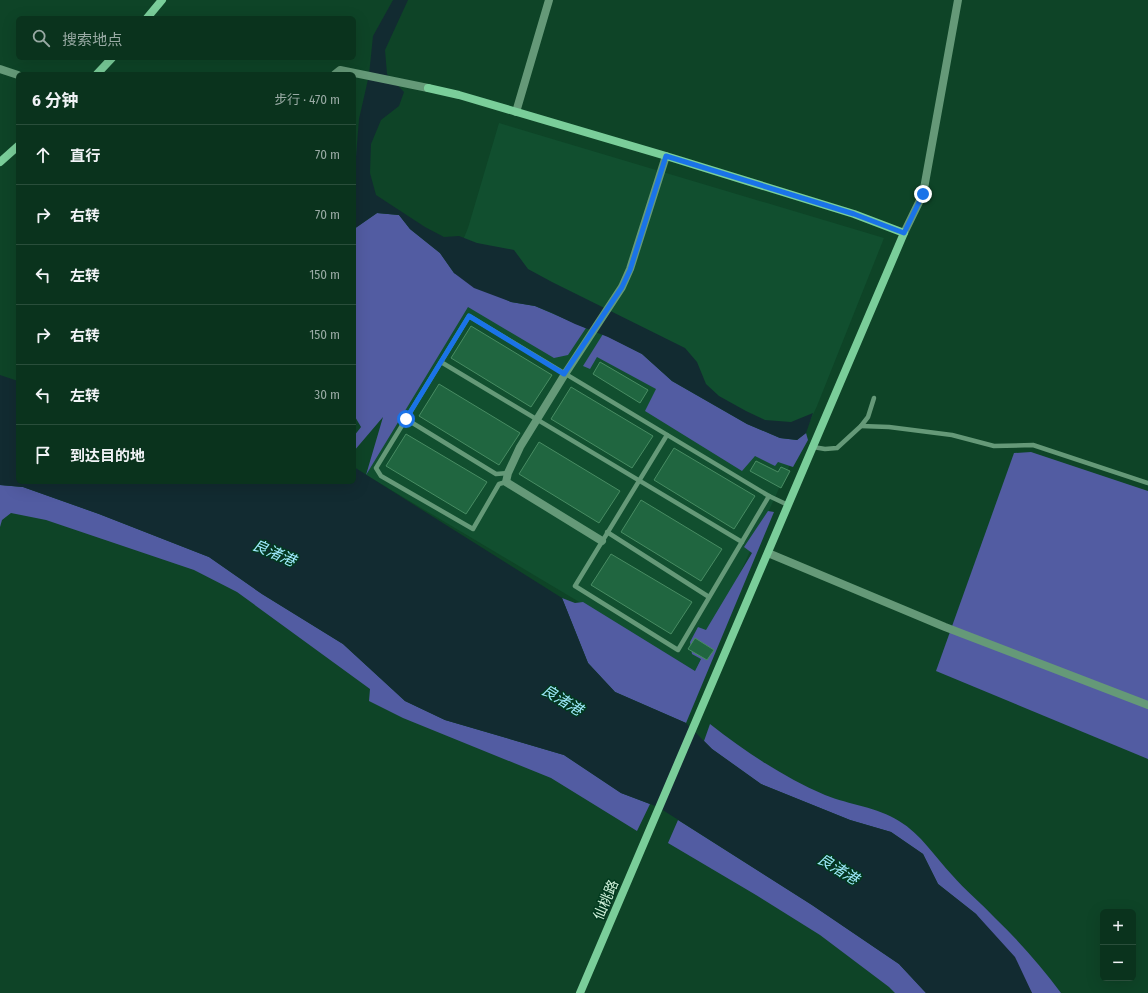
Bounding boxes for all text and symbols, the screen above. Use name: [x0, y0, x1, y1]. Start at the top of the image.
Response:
search box: [16, 16, 356, 60]
icon: search: [30, 27, 52, 49]
text: 搜索地点: [62, 31, 122, 49]
text: 6 分钟: [32, 90, 78, 111]
text: 步行 · 470 m: [274, 92, 340, 107]
icon: ahead: [32, 144, 54, 166]
text: 直行: [70, 147, 100, 165]
text: 70 m: [315, 147, 340, 162]
route end: [914, 185, 932, 203]
icon: right: [32, 204, 54, 226]
text: 右转: [70, 207, 100, 225]
text: 70 m: [315, 207, 340, 222]
icon: left: [32, 264, 54, 286]
text: 左转: [70, 267, 100, 285]
text: 150 m: [309, 267, 340, 282]
icon: right: [32, 324, 54, 346]
text: 右转: [70, 327, 100, 345]
text: 150 m: [309, 327, 340, 342]
icon: left: [32, 384, 54, 406]
text: 左转: [70, 387, 100, 405]
text: 30 m: [314, 387, 340, 402]
route start: [397, 410, 415, 428]
icon: arrive: [32, 444, 54, 466]
text: 到达目的地: [70, 447, 145, 465]
water label: 良渚港: [250, 536, 300, 571]
water label: 良渚港: [538, 681, 588, 720]
water label: 良渚港: [814, 850, 864, 889]
street label: 仙桃路: [590, 877, 622, 923]
map controls: [1100, 909, 1136, 981]
button: +: [1100, 909, 1136, 945]
button: −: [1100, 945, 1136, 981]

